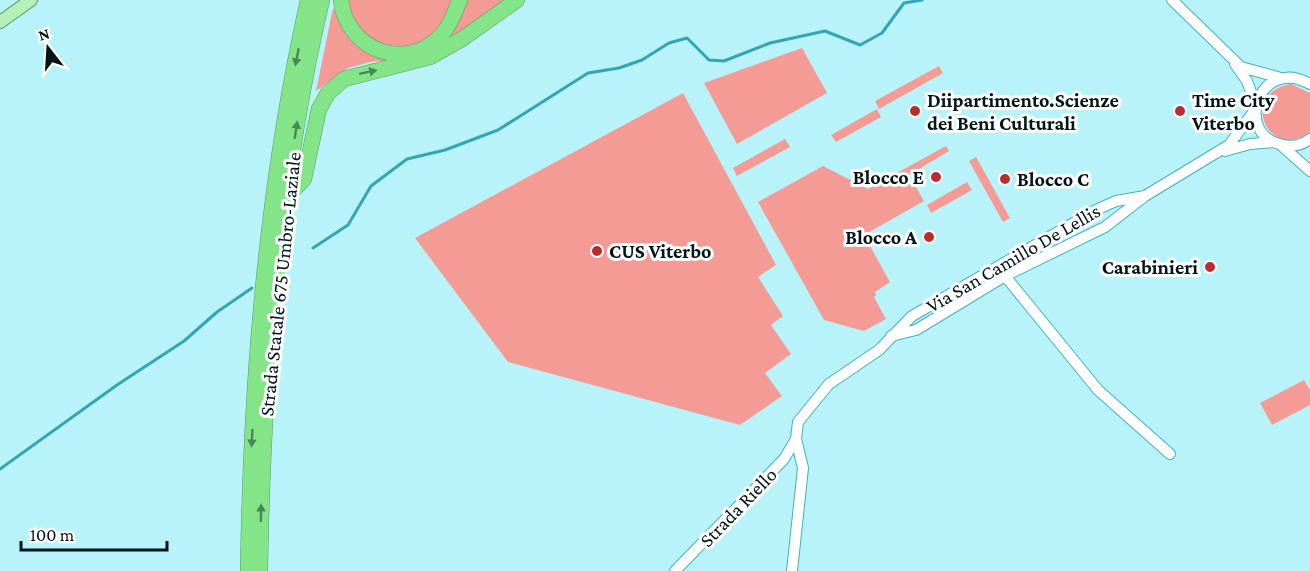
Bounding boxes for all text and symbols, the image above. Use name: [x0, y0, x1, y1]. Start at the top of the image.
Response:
north arrow: [18, 18, 78, 78]
text: N: [36, 24, 52, 44]
one-way arrow: [292, 48, 301, 67]
one-way arrow: [359, 67, 378, 76]
place label: Diipartimento.Scienze dei Beni Culturali: [927, 89, 1119, 134]
place label: Time City Viterbo: [1191, 89, 1275, 134]
marker: Diipartimento.Scienze dei Beni Culturali: [908, 104, 922, 118]
marker: Time City Viterbo: [1173, 104, 1187, 118]
one-way arrow: [291, 121, 300, 140]
street label: Strada Statale 675 Umbro-Laziale: [255, 151, 305, 417]
place label: Blocco E: [853, 166, 925, 188]
place label: Blocco C: [1017, 168, 1089, 190]
marker: Blocco E: [929, 170, 943, 184]
marker: Blocco C: [998, 172, 1012, 186]
street label: Via San Camillo De Lellis: [922, 199, 1104, 317]
place label: Blocco A: [845, 226, 918, 248]
marker: Blocco A: [922, 230, 936, 244]
place label: CUS Viterbo: [609, 240, 711, 262]
marker: CUS Viterbo: [590, 244, 604, 258]
place label: Carabinieri: [1102, 256, 1198, 278]
marker: Carabinieri: [1203, 260, 1217, 274]
one-way arrow: [247, 429, 257, 448]
street label: Strada Riello: [695, 463, 781, 551]
one-way arrow: [256, 503, 266, 522]
scale bar: [21, 514, 166, 552]
text: 100 m: [30, 525, 75, 545]

